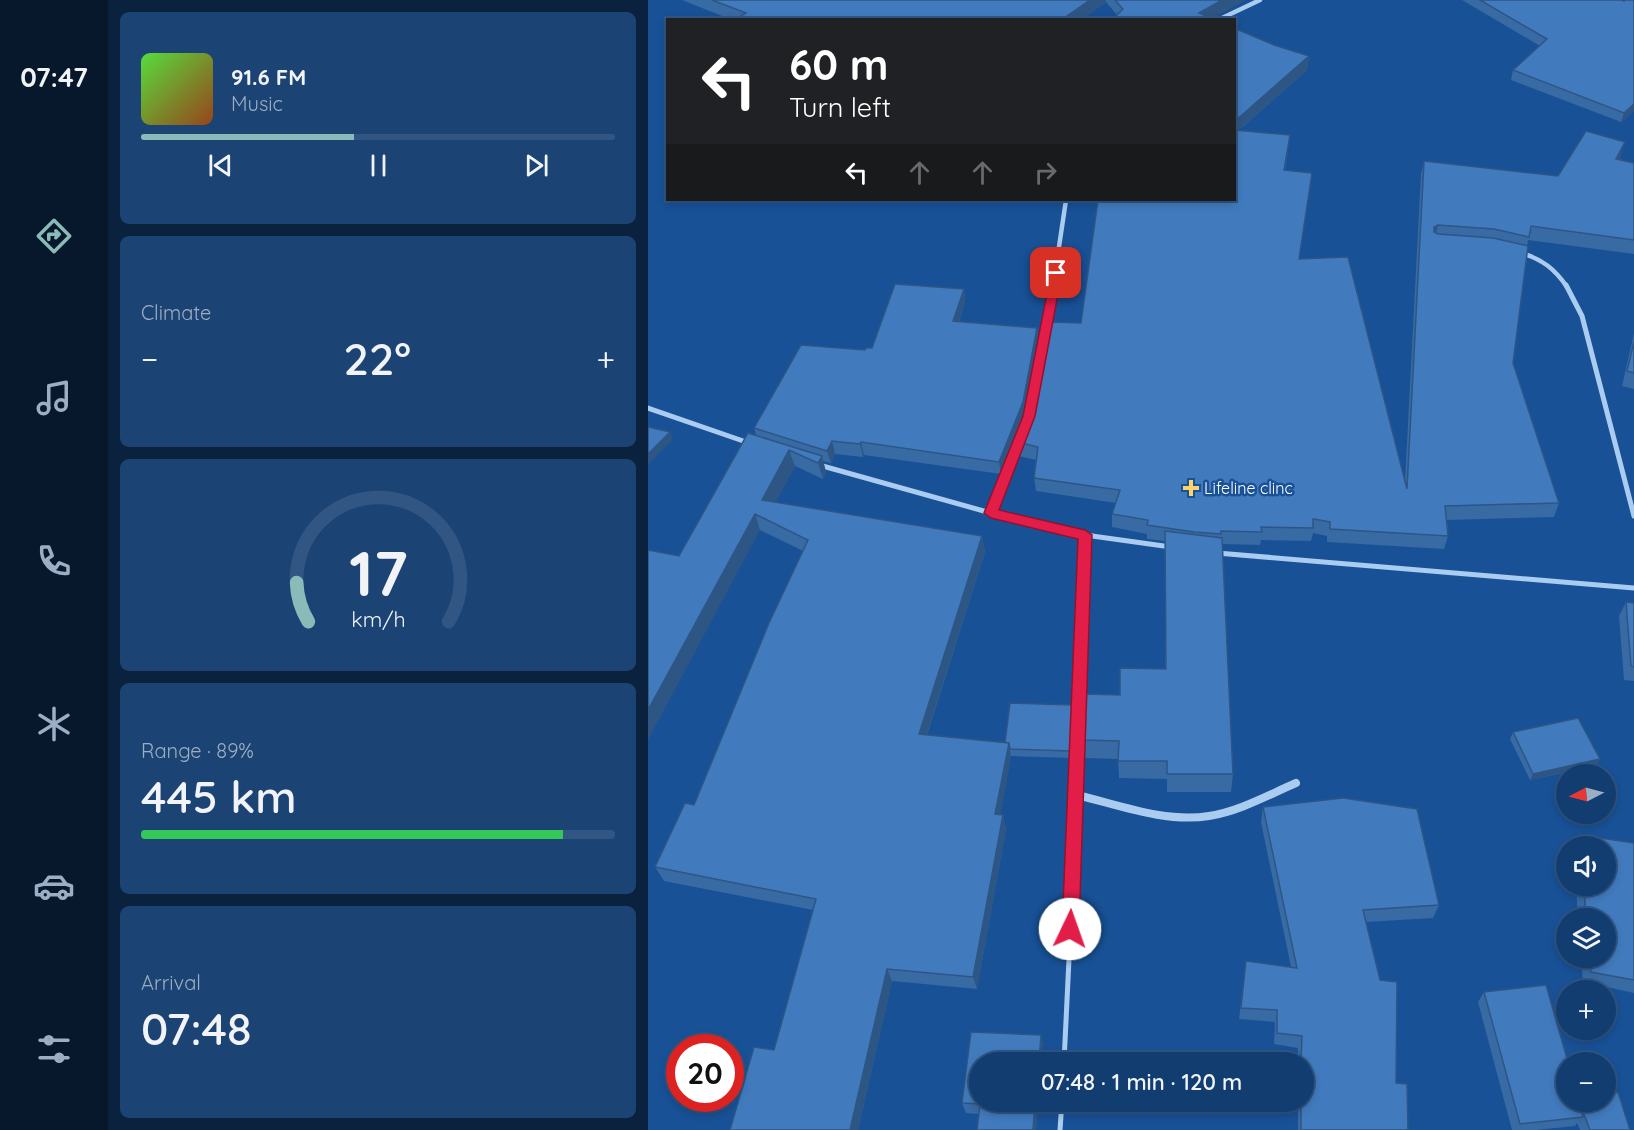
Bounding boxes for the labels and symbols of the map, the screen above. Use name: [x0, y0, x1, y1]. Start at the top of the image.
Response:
pin: [1030, 247, 1081, 298]
place label: Lifeline clinc: [1204, 478, 1293, 498]
marker: Lifeline clinc: [1182, 479, 1200, 497]
north arrow: [1556, 764, 1616, 824]
position arrow: [1038, 897, 1102, 961]
speed limit sign: 20: [666, 1034, 744, 1112]

